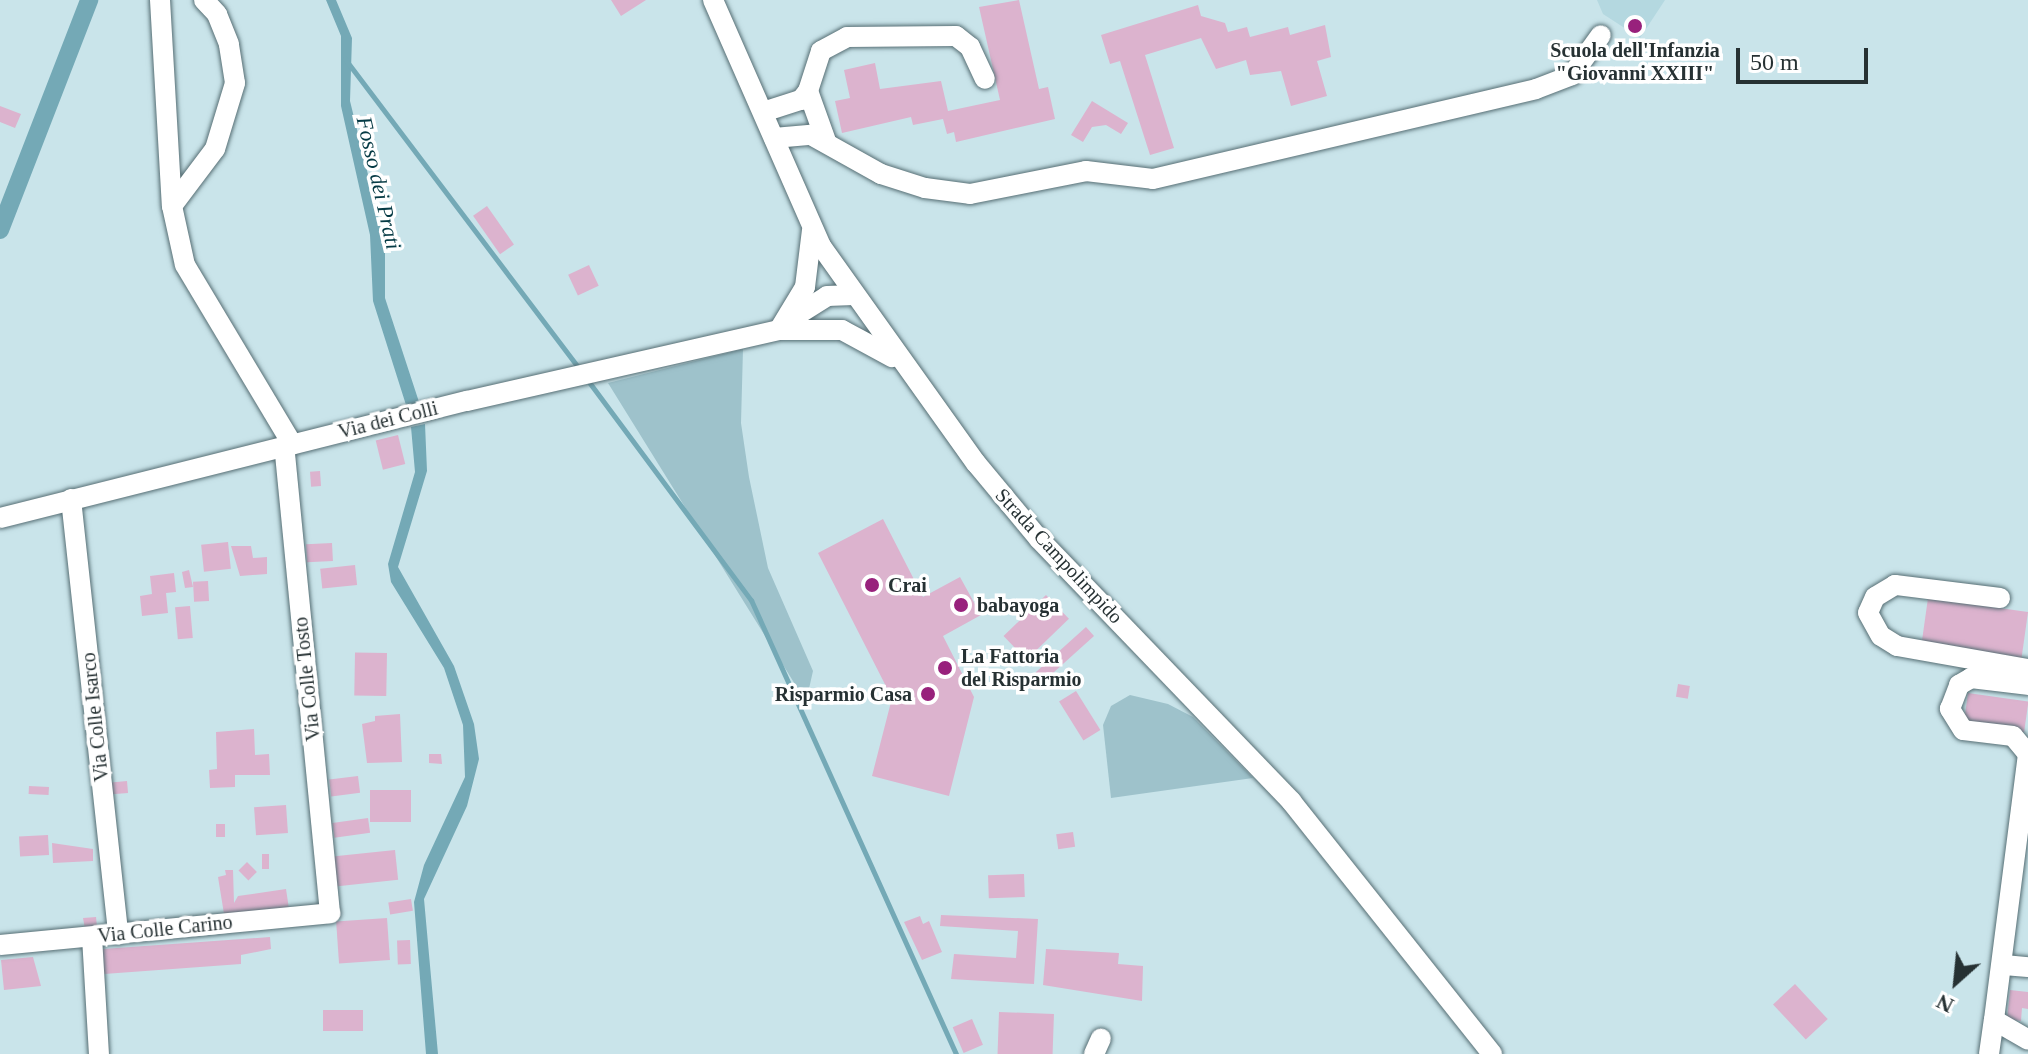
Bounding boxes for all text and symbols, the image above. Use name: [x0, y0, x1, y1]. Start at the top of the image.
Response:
marker: Scuola dell'Infanzia "Giovanni XXIII": [1626, 17, 1644, 35]
scale bar: [1740, 32, 1872, 82]
place label: Scuola dell'Infanzia "Giovanni XXIII": [1550, 38, 1720, 85]
text: 50 m: [1750, 49, 1799, 75]
water label: Fosso dei Prati: [351, 114, 407, 252]
street label: Via dei Colli: [336, 396, 440, 444]
street label: Strada Campolimpido: [990, 483, 1128, 629]
place label: Crai: [888, 573, 927, 597]
marker: Crai: [863, 576, 881, 594]
place label: babayoga: [977, 593, 1059, 617]
marker: babayoga: [952, 596, 970, 614]
street label: Via Colle Tosto: [289, 616, 325, 742]
place label: La Fattoria del Risparmio: [961, 644, 1082, 691]
street label: Via Colle Isarco: [76, 651, 114, 783]
marker: La Fattoria del Risparmio: [936, 659, 954, 677]
place label: Risparmio Casa: [775, 682, 912, 706]
marker: Risparmio Casa: [919, 685, 937, 703]
street label: Via Colle Carino: [96, 910, 234, 948]
north arrow: [1916, 942, 1996, 1022]
text: N: [1932, 989, 1958, 1019]

